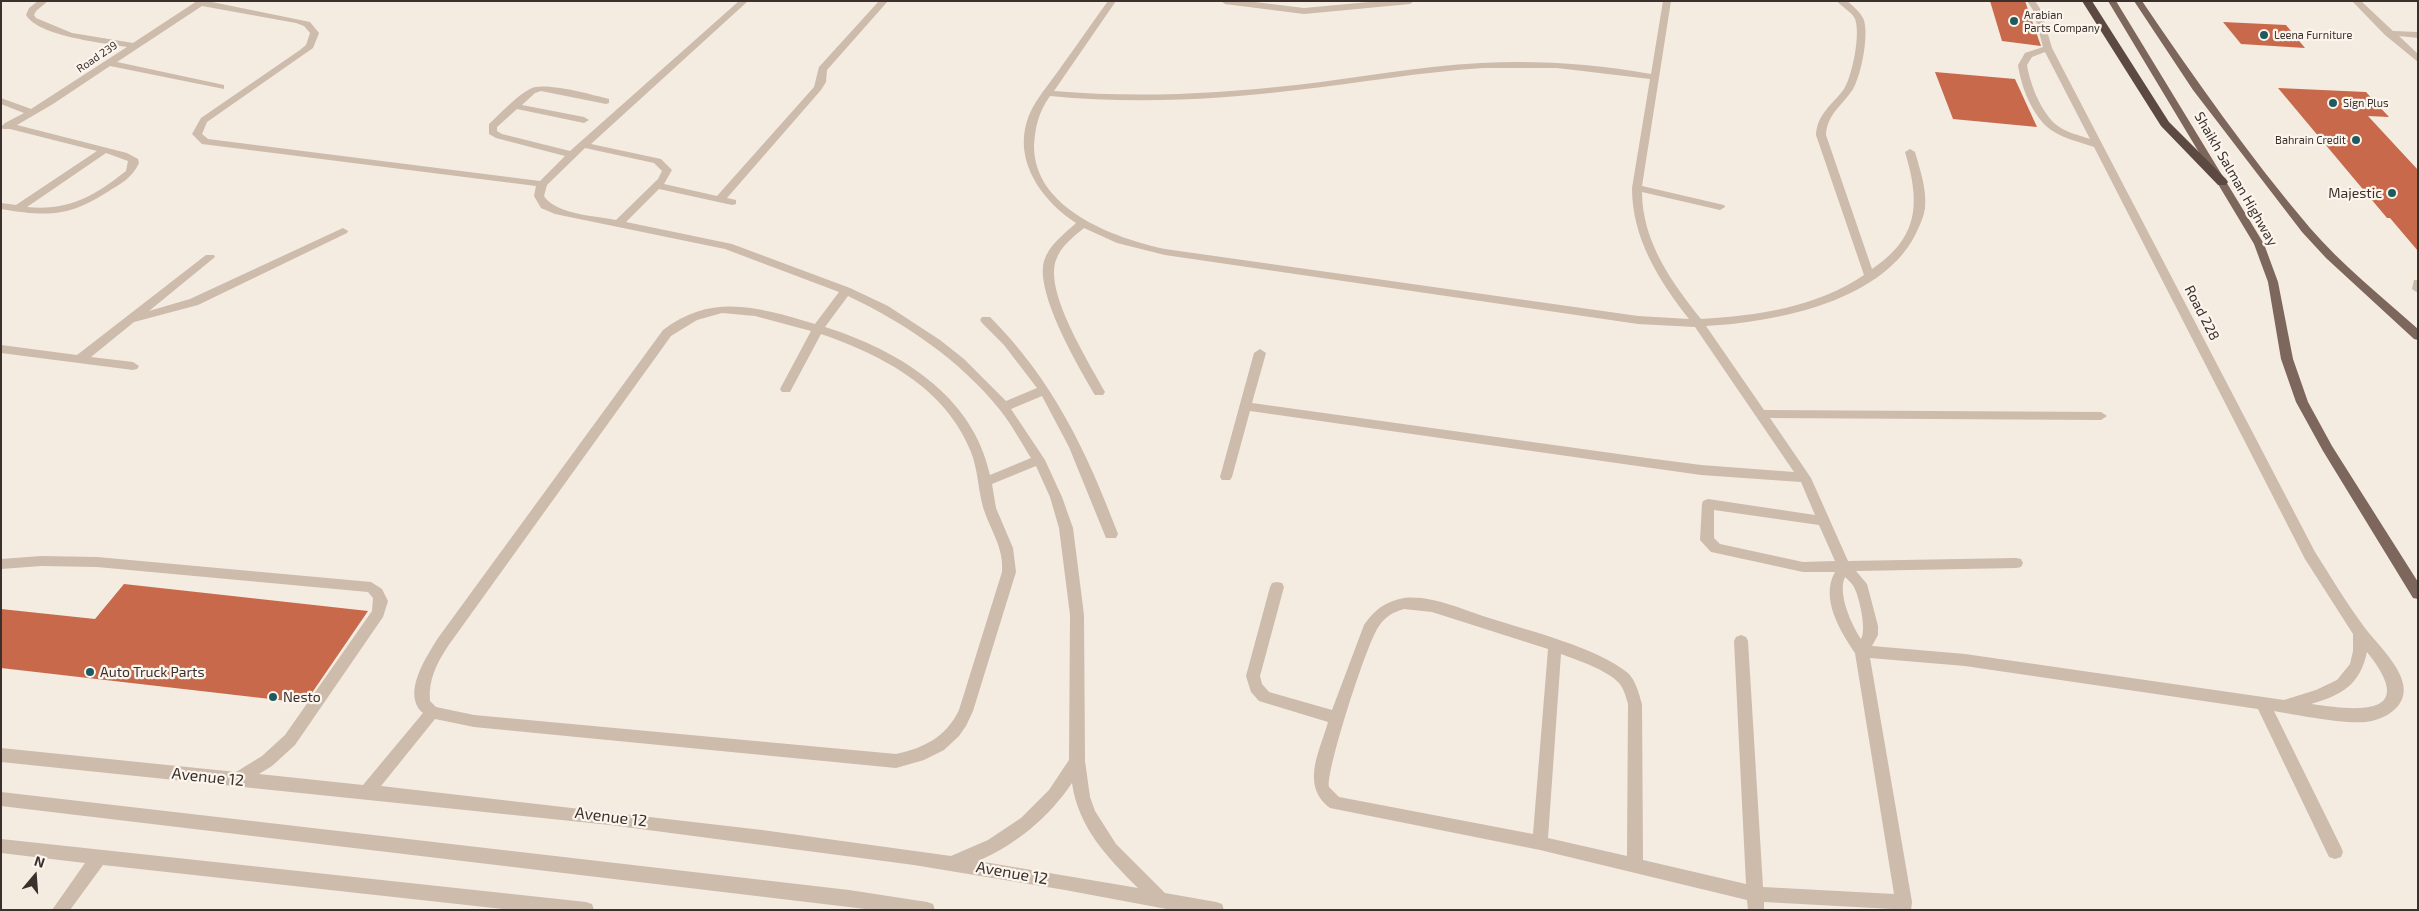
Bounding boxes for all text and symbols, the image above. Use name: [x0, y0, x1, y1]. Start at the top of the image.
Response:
place label: Arabian Parts Company: [2024, 8, 2100, 34]
marker: Arabian Parts Company: [2008, 15, 2020, 27]
place label: Leena Furniture: [2274, 28, 2353, 42]
marker: Leena Furniture: [2258, 29, 2270, 41]
street label: Road 239: [74, 39, 120, 75]
place label: Sign Plus: [2343, 96, 2388, 110]
marker: Sign Plus: [2327, 97, 2339, 109]
street label: Shaikh Salman Highway: [2191, 109, 2281, 249]
place label: Bahrain Credit: [2275, 133, 2346, 147]
marker: Bahrain Credit: [2350, 134, 2362, 146]
place label: Majestic: [2328, 185, 2382, 201]
marker: Majestic: [2386, 187, 2398, 199]
street label: Road 228: [2181, 283, 2223, 343]
place label: Auto Truck Parts: [100, 664, 205, 680]
marker: Auto Truck Parts: [84, 666, 96, 678]
place label: Nesto: [283, 689, 321, 705]
marker: Nesto: [267, 691, 279, 703]
street label: Avenue 12: [171, 764, 245, 790]
street label: Avenue 12: [574, 803, 648, 831]
north arrow: [10, 851, 60, 901]
text: N: [32, 852, 47, 871]
street label: Avenue 12: [975, 857, 1049, 889]

